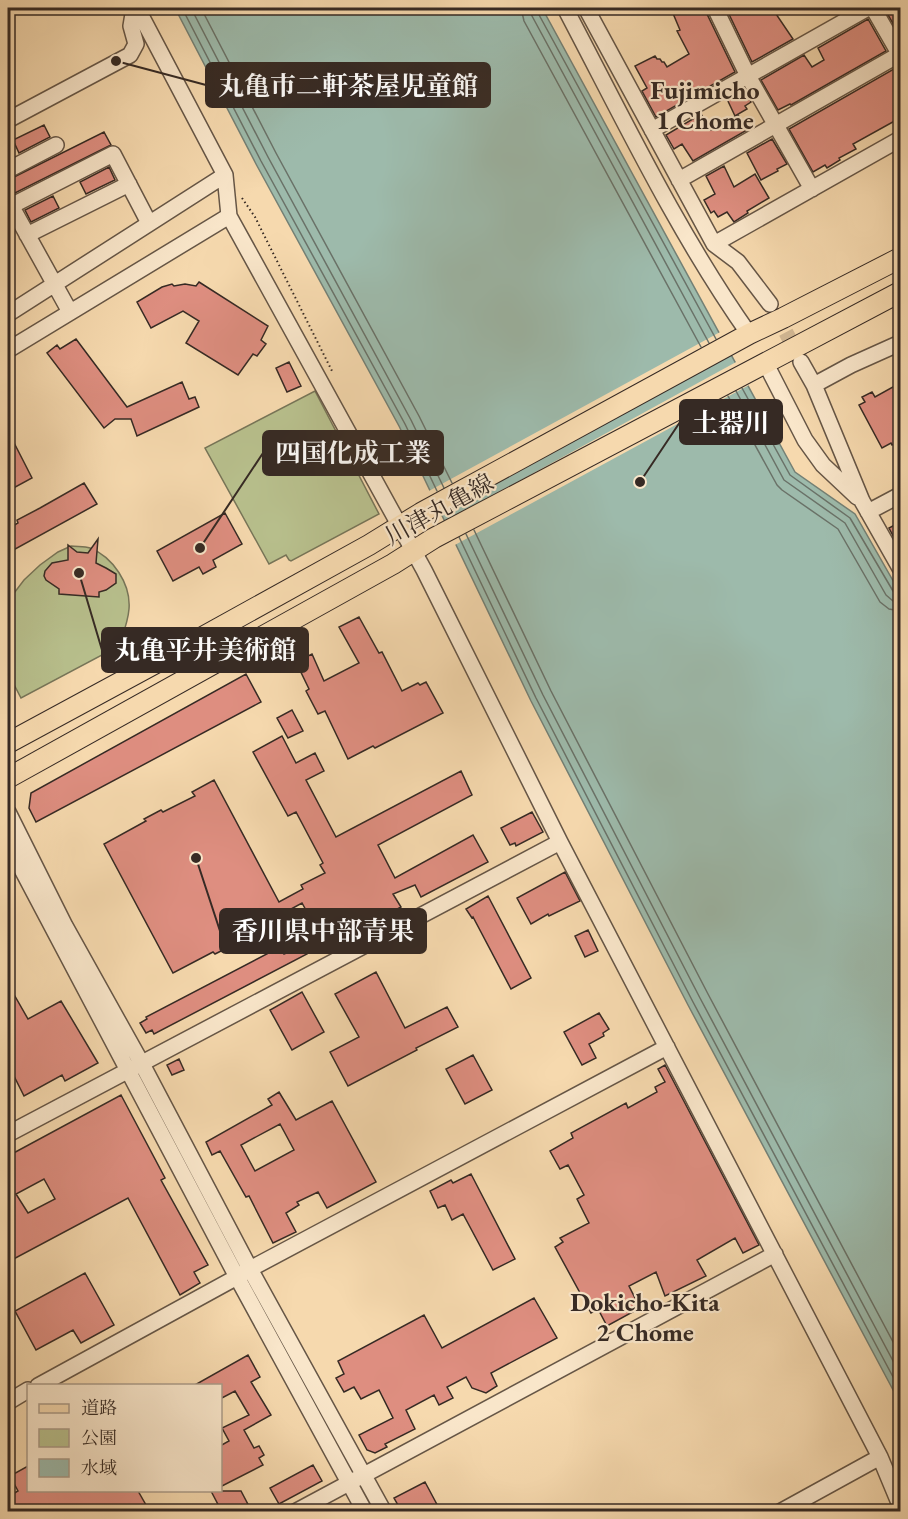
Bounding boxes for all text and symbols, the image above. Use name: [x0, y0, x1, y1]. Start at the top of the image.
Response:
callout: 丸亀市二軒茶屋児童館: [206, 63, 490, 107]
text: 丸亀市二軒茶屋児童館: [218, 69, 478, 103]
district label: Fujimicho 1 Chome: [650, 73, 760, 137]
callout: 土器川: [680, 400, 782, 444]
text: 土器川: [692, 406, 770, 440]
callout: 四国化成工業: [263, 431, 443, 475]
text: 四国化成工業: [275, 436, 431, 470]
street label: 川津丸亀線: [379, 466, 499, 552]
callout: 丸亀平井美術館: [102, 628, 308, 672]
text: 丸亀平井美術館: [114, 633, 296, 667]
callout: 香川県中部青果: [220, 909, 426, 953]
text: 香川県中部青果: [232, 914, 414, 948]
district label: Dokicho-Kita 2 Chome: [570, 1285, 720, 1349]
legend: [27, 1384, 222, 1492]
text: 道路: [81, 1396, 117, 1419]
text: 公園: [81, 1426, 117, 1449]
text: 水域: [81, 1456, 117, 1479]

